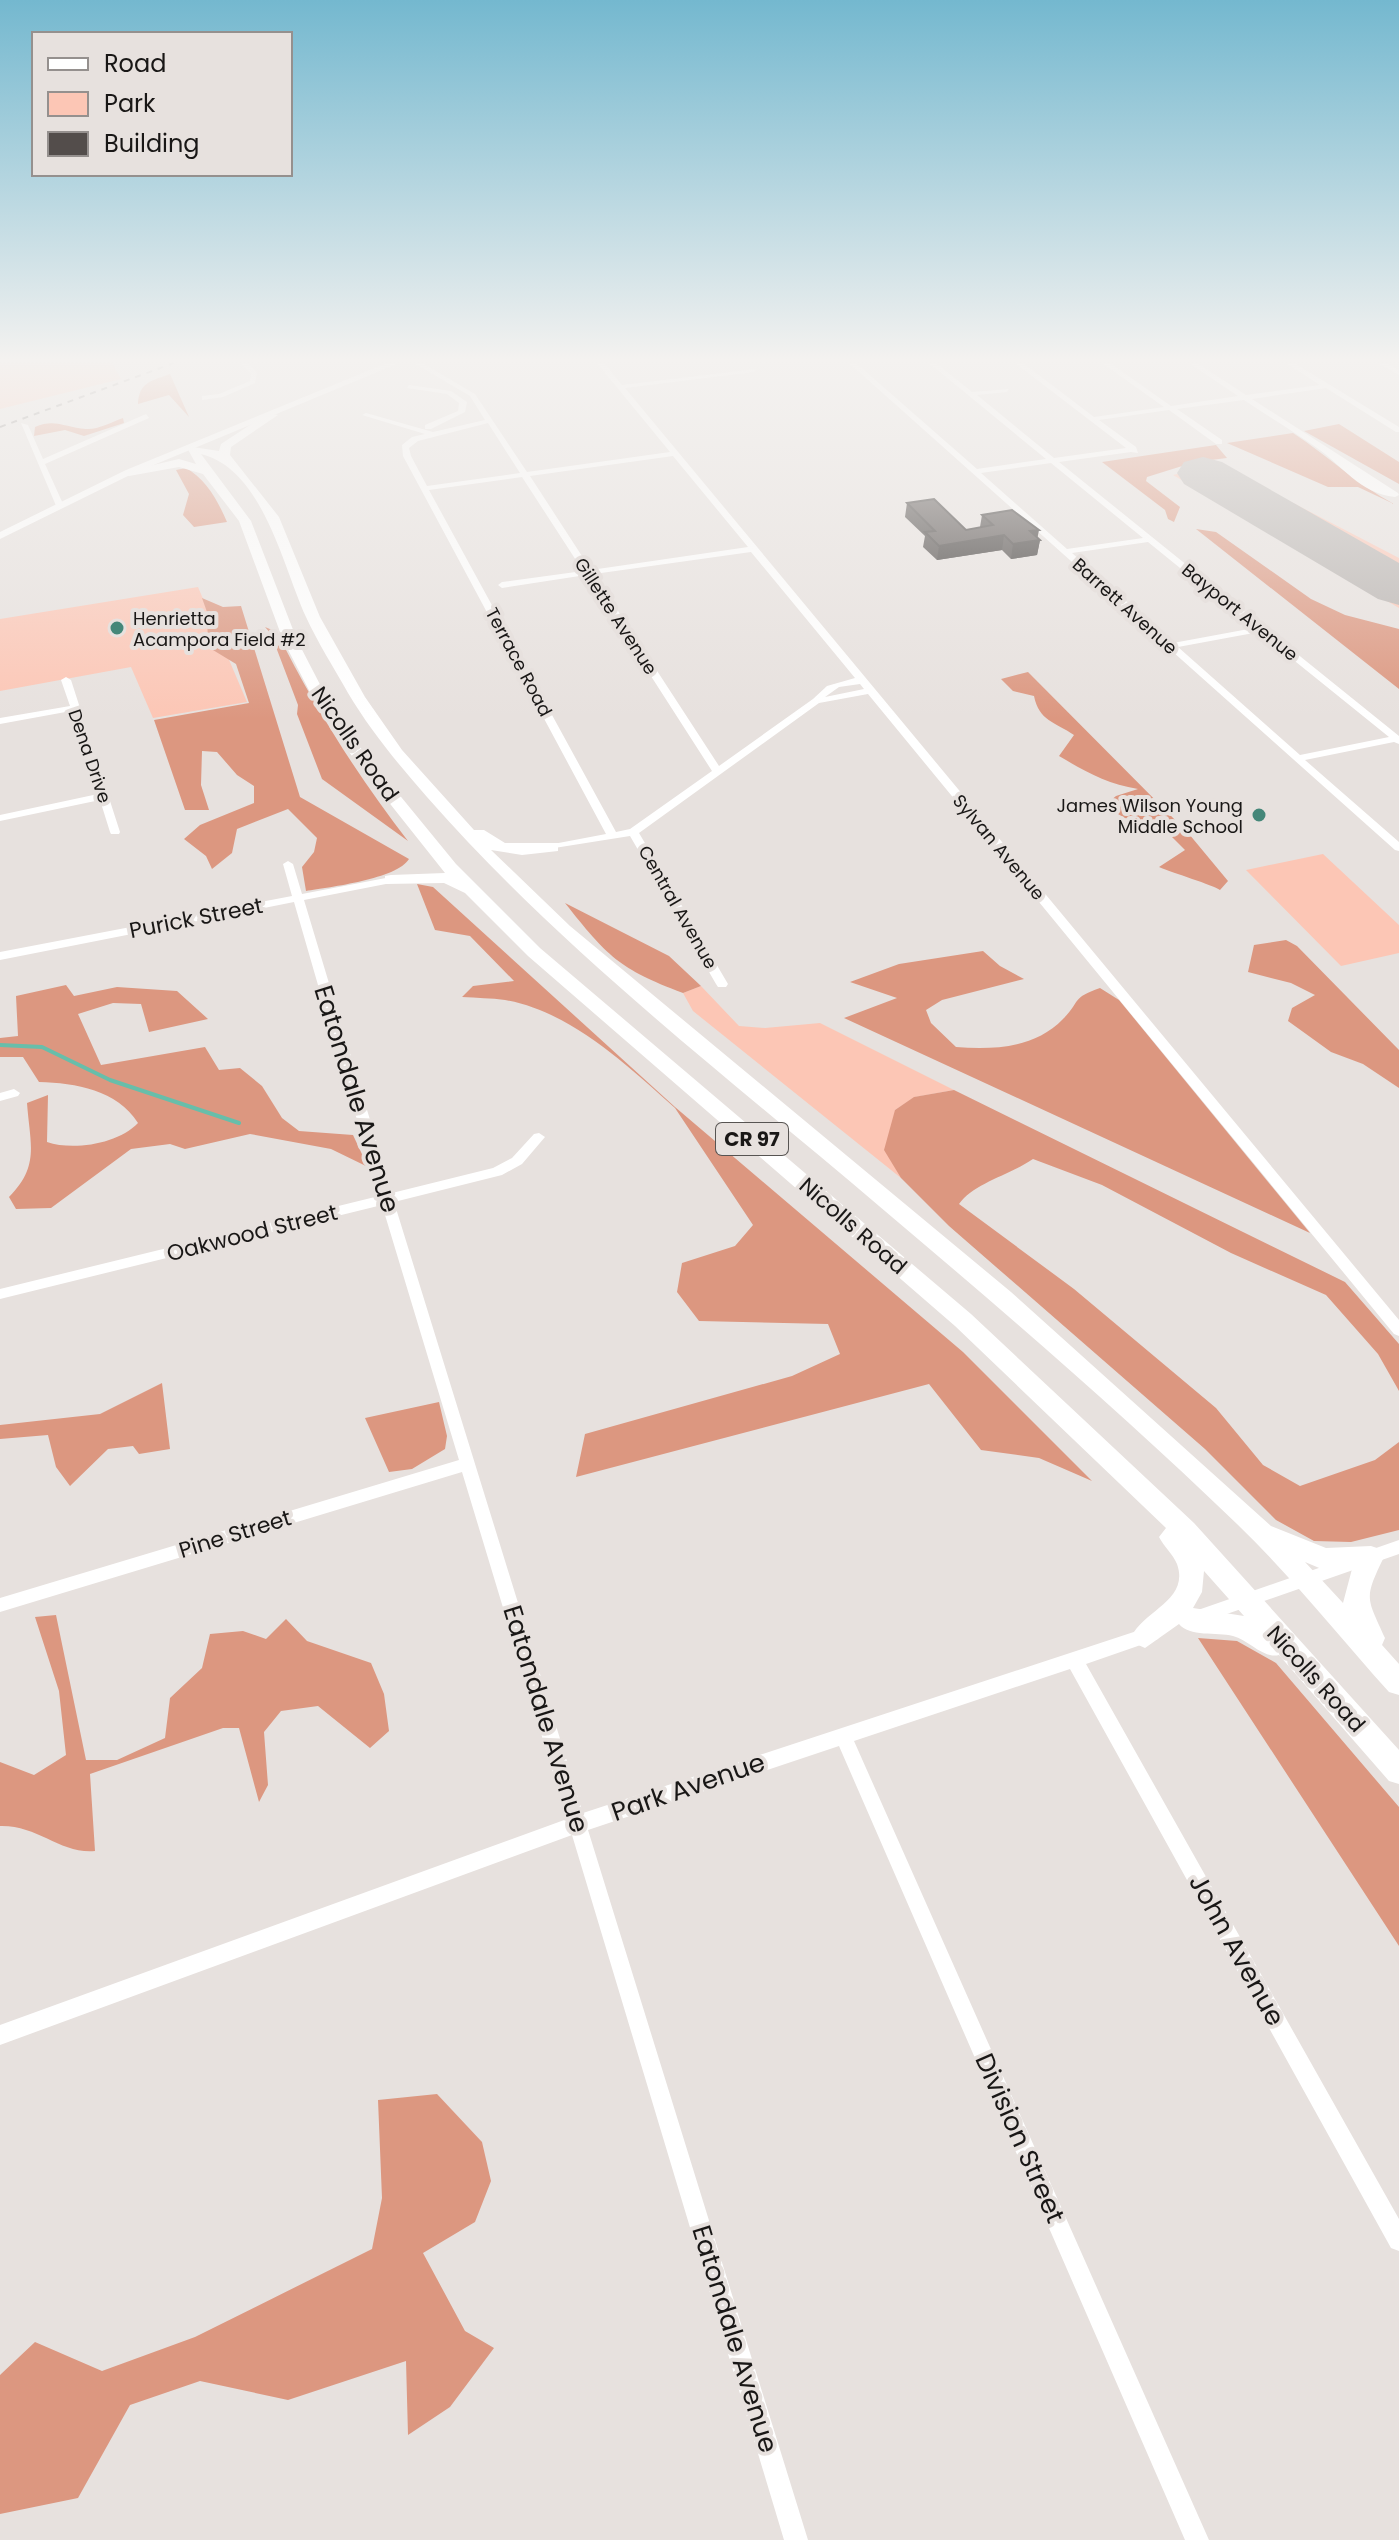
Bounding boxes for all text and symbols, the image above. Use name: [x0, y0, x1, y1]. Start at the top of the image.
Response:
legend: [32, 32, 292, 176]
text: Road: [104, 47, 166, 80]
text: Park: [104, 87, 156, 120]
text: Building: [104, 127, 200, 160]
street label: Barrett Avenue: [1067, 552, 1183, 660]
street label: Gillette Avenue: [569, 553, 663, 679]
street label: Bayport Avenue: [1177, 557, 1303, 667]
street label: Terrace Road: [480, 603, 558, 721]
place label: Henrietta Acampora Field #2: [133, 606, 306, 652]
marker: Henrietta Acampora Field #2: [108, 619, 126, 637]
street label: Nicolls Road: [304, 680, 406, 808]
street label: Dena Drive: [62, 706, 118, 806]
street label: Sylvan Avenue: [947, 789, 1051, 905]
place label: James Wilson Young Middle School: [1056, 793, 1243, 839]
marker: James Wilson Young Middle School: [1250, 806, 1268, 824]
street label: Central Avenue: [632, 841, 724, 973]
street label: Purick Street: [127, 890, 265, 946]
street label: Eatondale Avenue: [305, 981, 409, 1217]
road number: CR 97: [716, 1123, 788, 1155]
street label: Nicolls Road: [792, 1170, 914, 1282]
street label: Oakwood Street: [163, 1197, 341, 1269]
street label: Pine Street: [175, 1502, 295, 1566]
street label: Eatondale Avenue: [494, 1601, 598, 1837]
street label: Nicolls Road: [1260, 1619, 1372, 1739]
street label: Park Avenue: [606, 1744, 770, 1830]
street label: John Avenue: [1180, 1868, 1294, 2032]
street label: Division Street: [967, 2048, 1073, 2228]
street label: Eatondale Avenue: [683, 2221, 787, 2457]

